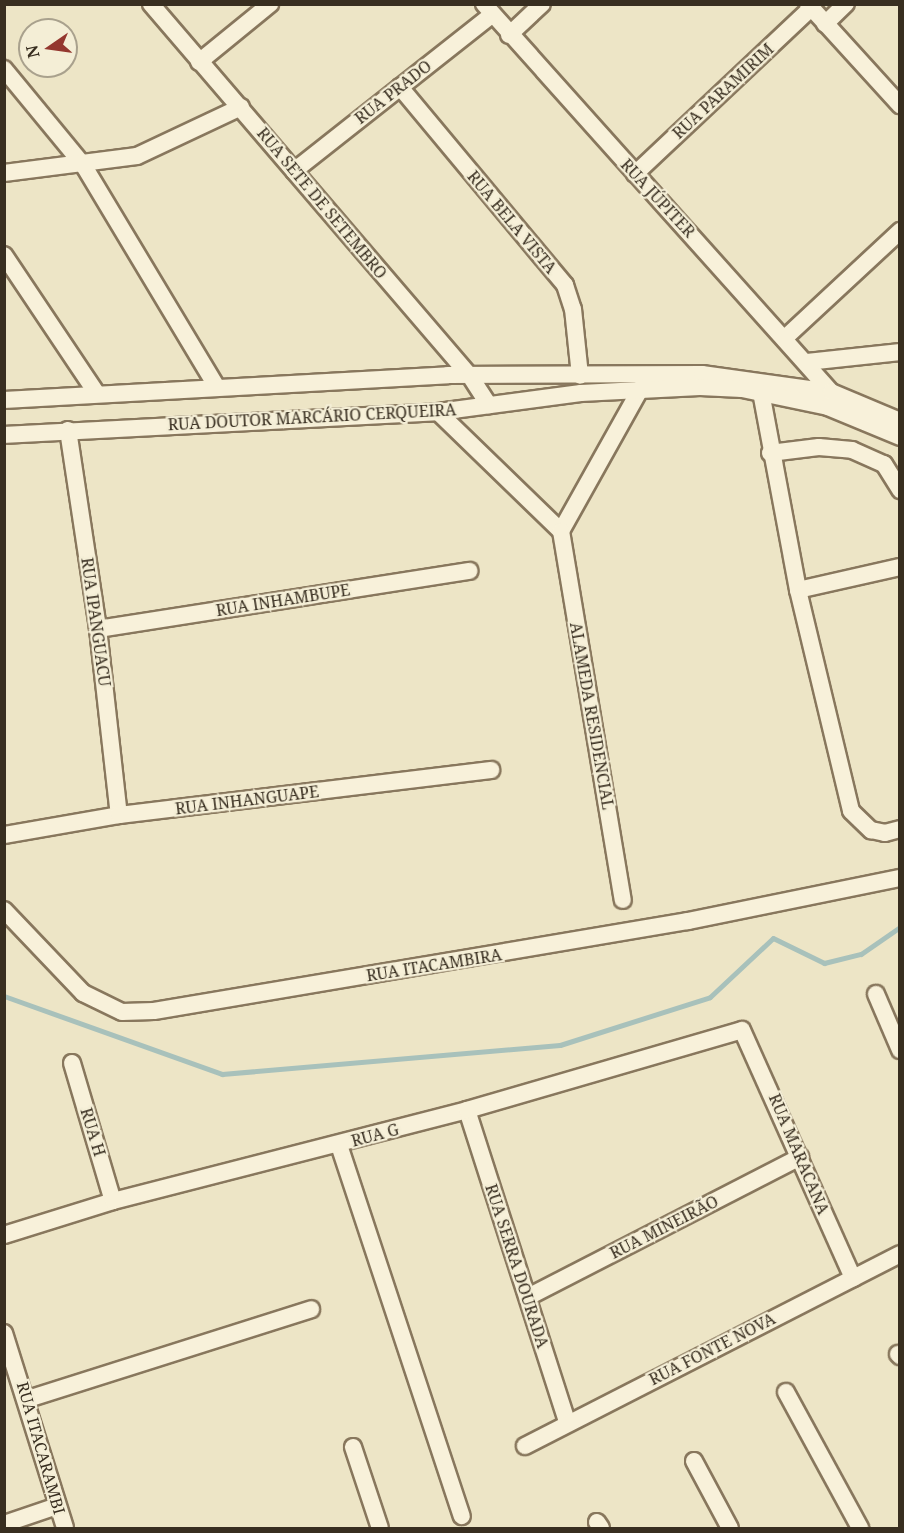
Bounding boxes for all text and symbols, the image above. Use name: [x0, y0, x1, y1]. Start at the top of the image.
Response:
north arrow: [18, 18, 78, 78]
street label: RUA PARAMIRIM: [669, 39, 777, 143]
text: N: [20, 43, 45, 60]
street label: RUA PRADO: [351, 56, 435, 128]
street label: RUA SETE DE SETEMBRO: [253, 124, 391, 282]
street label: RUA JÚPITER: [617, 155, 699, 241]
street label: RUA BELA VISTA: [464, 167, 560, 277]
street label: RUA DOUTOR MARCÁRIO CERQUEIRA: [167, 400, 457, 434]
street label: RUA IPANGUACU: [77, 556, 115, 688]
street label: RUA INHAMBUPE: [215, 580, 351, 620]
street label: ALAMEDA RESIDENCIAL: [566, 621, 618, 811]
street label: RUA INHANGUAPE: [174, 782, 320, 818]
street label: RUA ITACAMBIRA: [365, 945, 503, 985]
street label: RUA MARACANA: [765, 1091, 833, 1217]
street label: RUA H: [77, 1105, 109, 1159]
street label: RUA G: [349, 1119, 401, 1151]
street label: RUA SERRA DOURADA: [481, 1182, 553, 1350]
street label: RUA MINEIRÃO: [607, 1191, 721, 1263]
street label: RUA FONTE NOVA: [646, 1309, 778, 1389]
street label: RUA ITACARAMBI: [13, 1380, 69, 1516]

